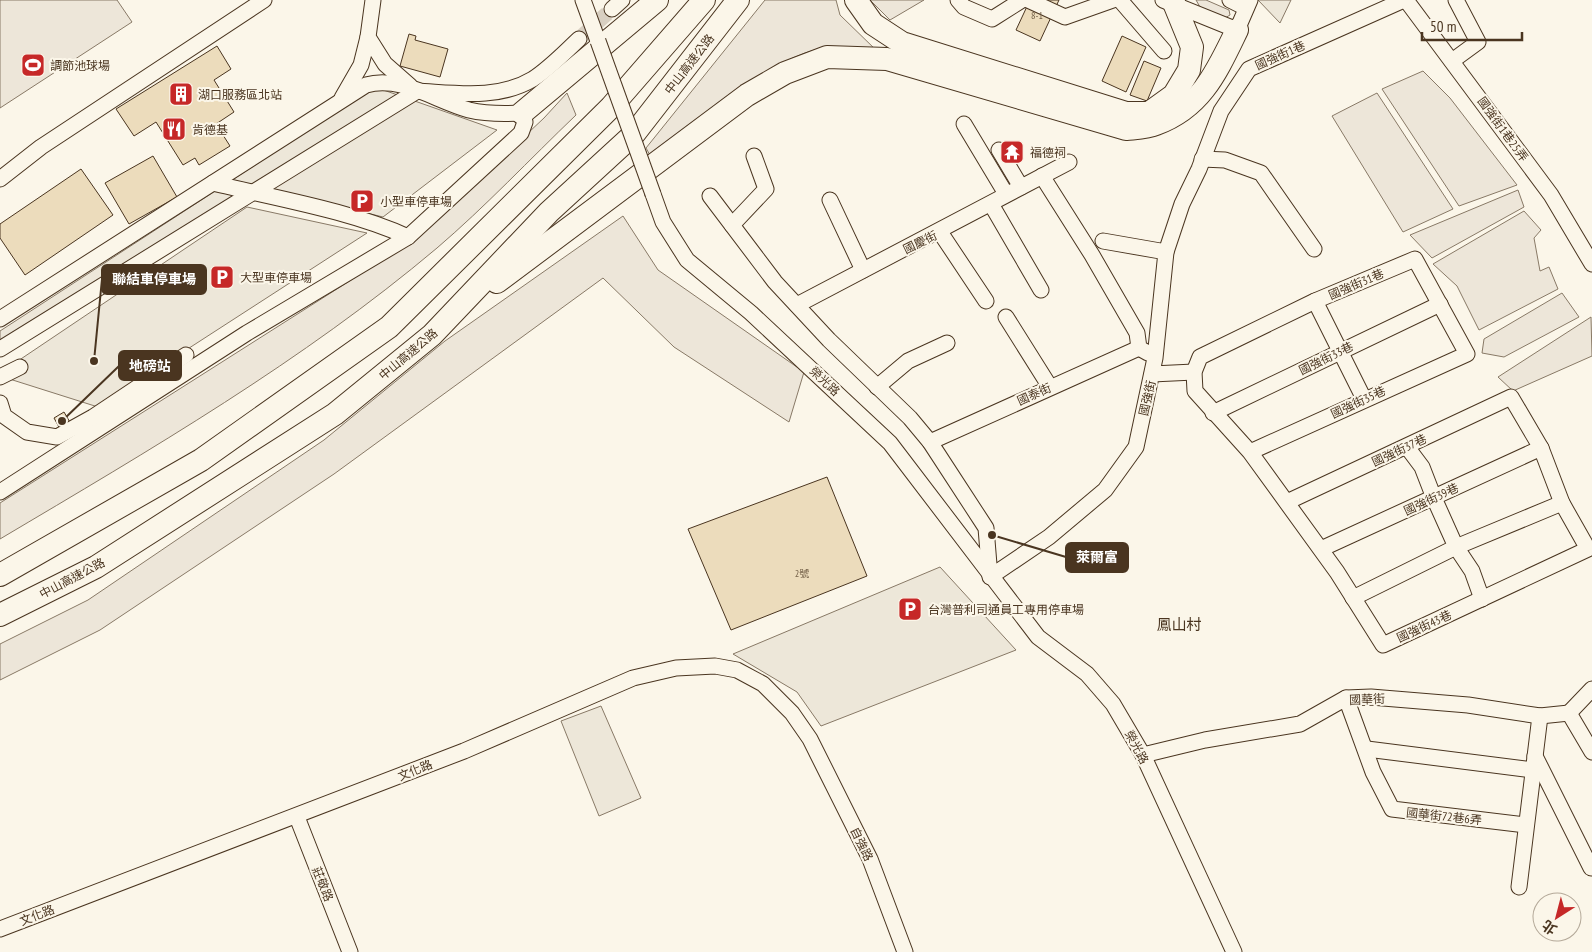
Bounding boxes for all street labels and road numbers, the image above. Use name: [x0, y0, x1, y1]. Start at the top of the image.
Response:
street label: 中山高速公路: [661, 31, 717, 97]
street label: 國強街1巷: [1253, 37, 1307, 73]
street label: 國強街1巷25弄: [1475, 94, 1531, 164]
street label: 國慶街: [901, 227, 939, 257]
street label: 國強街31巷: [1326, 266, 1386, 302]
street label: 中山高速公路: [376, 325, 440, 383]
street label: 國強街33巷: [1296, 338, 1356, 378]
street label: 榮光路: [807, 363, 843, 399]
street label: 國強街: [1136, 379, 1158, 417]
street label: 國泰街: [1014, 380, 1054, 408]
street label: 國強街35巷: [1328, 383, 1388, 421]
street label: 國強街37巷: [1369, 431, 1429, 469]
street label: 國強街39巷: [1401, 480, 1461, 518]
street label: 中山高速公路: [37, 554, 107, 602]
street label: 國強街43巷: [1394, 607, 1454, 645]
street label: 國華街: [1349, 691, 1385, 707]
street label: 榮光路: [1122, 728, 1152, 766]
street label: 文化路: [395, 756, 435, 784]
street label: 國華街72巷6弄: [1405, 805, 1483, 827]
street label: 自強路: [847, 825, 877, 863]
street label: 莊敬路: [309, 864, 337, 904]
street label: 文化路: [18, 902, 56, 928]

